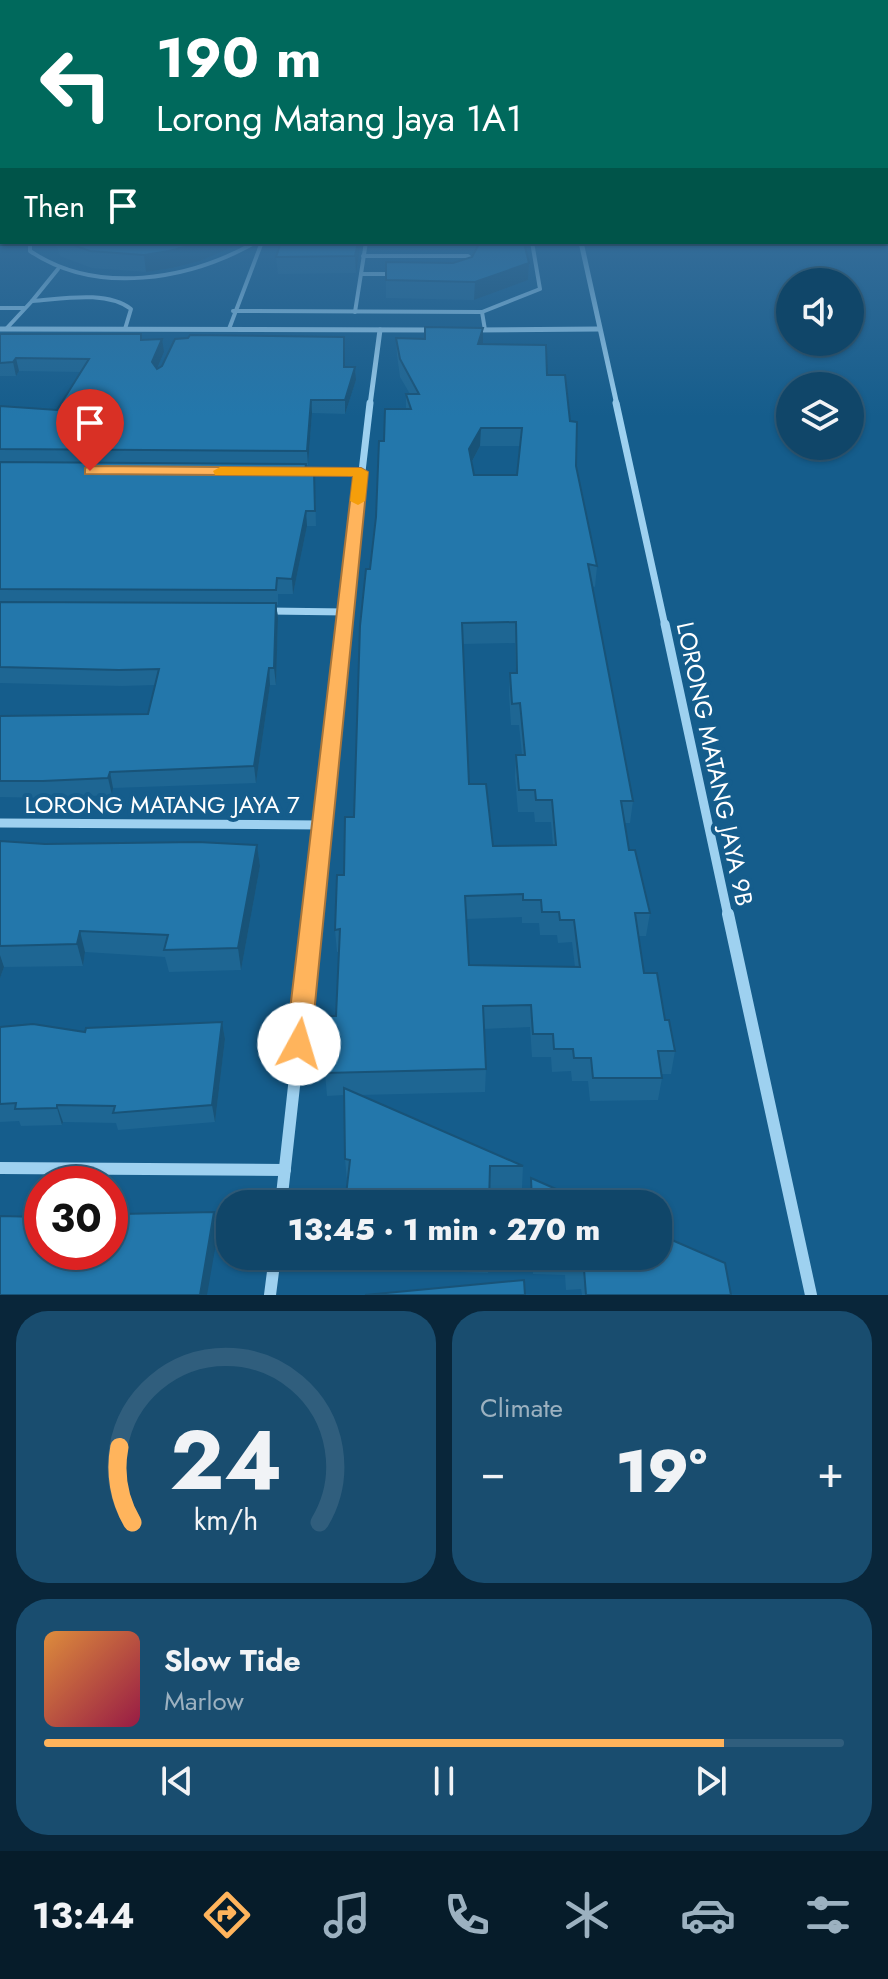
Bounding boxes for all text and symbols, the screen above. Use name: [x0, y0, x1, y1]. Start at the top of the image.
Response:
text: 190 m: [156, 17, 322, 98]
icon: left: [24, 32, 128, 136]
text: Lorong Matang Jaya 1A1: [156, 92, 522, 144]
icon: arrive: [101, 184, 145, 228]
text: Then: [24, 185, 85, 228]
map controls: [776, 268, 864, 460]
button: sound: [776, 268, 864, 356]
button: layers: [776, 372, 864, 460]
pin: [56, 389, 124, 471]
icon: arrive: [68, 401, 112, 445]
street label: LORONG MATANG JAYA 9B: [668, 619, 762, 909]
street label: LORONG MATANG JAYA 7: [24, 787, 300, 822]
position arrow: [257, 1002, 341, 1086]
speed limit sign: 30: [24, 1166, 128, 1270]
text: 13:45 · 1 min · 270 m: [288, 1208, 600, 1251]
text: Climate: [480, 1389, 563, 1427]
text: 24: [170, 1400, 282, 1520]
text: 19°: [616, 1428, 707, 1515]
text: −: [480, 1440, 506, 1504]
text: +: [817, 1440, 844, 1504]
text: km/h: [194, 1499, 258, 1541]
text: Slow Tide: [164, 1639, 301, 1682]
text: Marlow: [164, 1682, 244, 1720]
icon: previous: [155, 1759, 199, 1803]
icon: pause: [422, 1759, 466, 1803]
icon: next: [689, 1759, 733, 1803]
icon: directions: [199, 1887, 255, 1943]
icon: music: [319, 1887, 375, 1943]
icon: phone: [439, 1887, 495, 1943]
icon: climate: [559, 1887, 615, 1943]
icon: car: [680, 1887, 736, 1943]
icon: filters: [800, 1887, 856, 1943]
text: 13:44: [32, 1889, 135, 1941]

